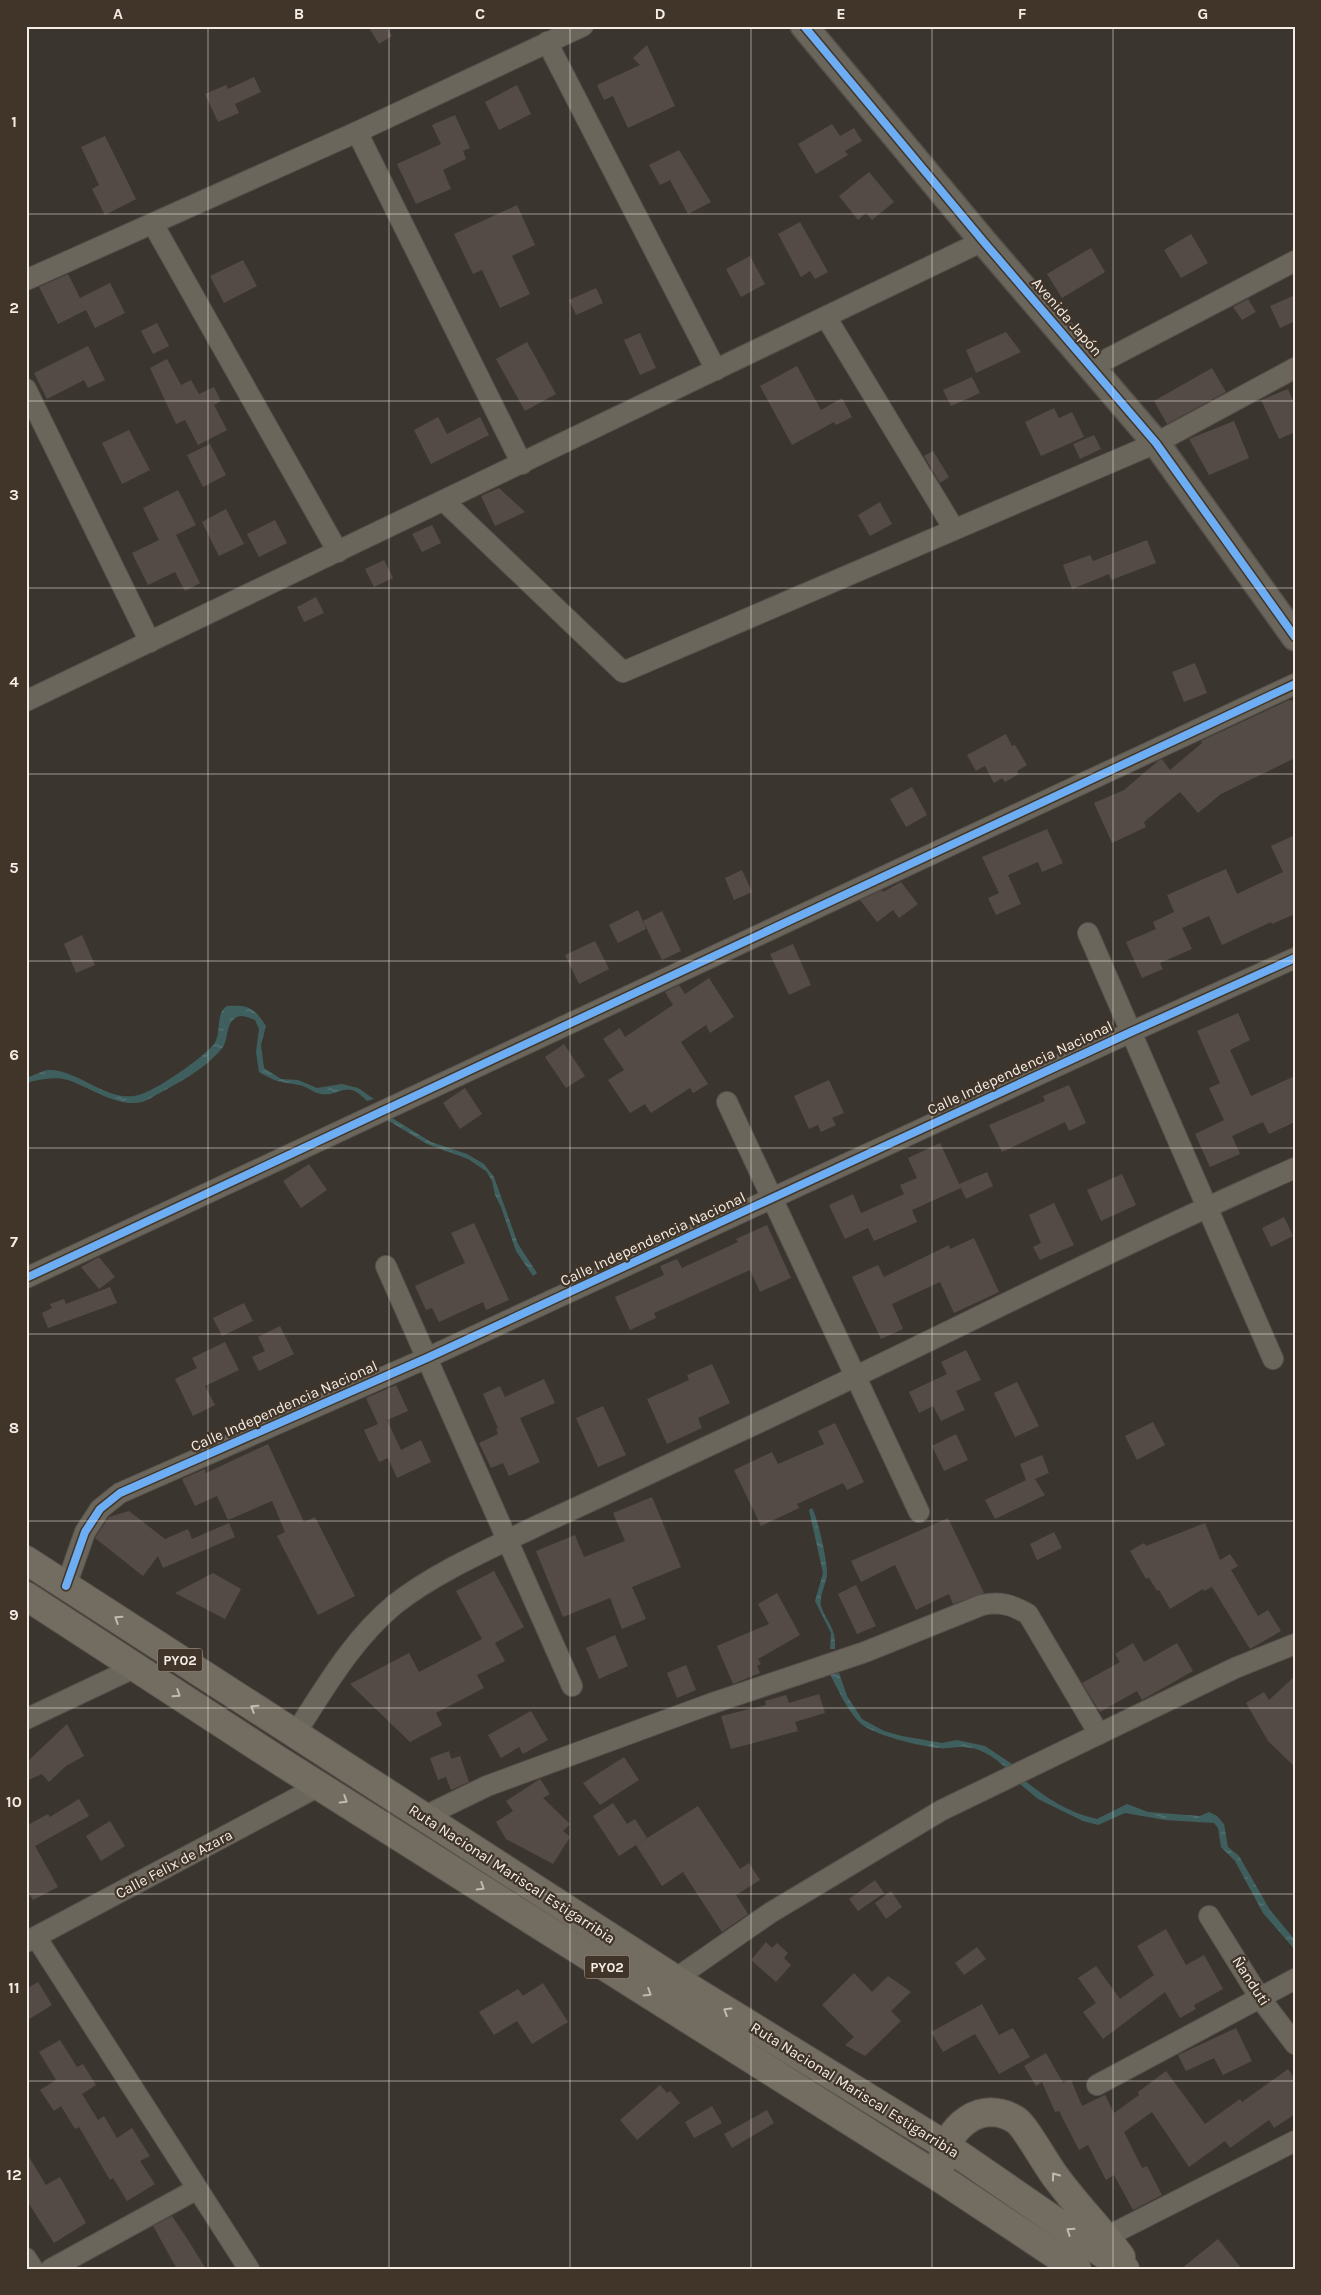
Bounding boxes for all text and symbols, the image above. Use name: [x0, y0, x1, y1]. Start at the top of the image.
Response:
text: A: [113, 4, 123, 23]
text: B: [294, 4, 304, 23]
text: C: [475, 4, 485, 23]
text: D: [655, 4, 666, 23]
text: E: [836, 4, 846, 23]
text: F: [1018, 4, 1027, 23]
text: G: [1198, 4, 1208, 23]
text: 1: [11, 112, 17, 131]
street label: Avenida Japón: [1028, 274, 1106, 360]
text: 2: [9, 298, 19, 317]
text: 3: [9, 485, 19, 504]
text: 4: [9, 672, 19, 691]
text: 5: [9, 858, 19, 877]
street label: Calle Independencia Nacional: [924, 1017, 1116, 1119]
text: 6: [9, 1045, 19, 1064]
street label: Calle Independencia Nacional: [557, 1188, 749, 1290]
text: 7: [10, 1232, 18, 1251]
street label: Calle Independencia Nacional: [188, 1357, 380, 1455]
text: 8: [9, 1418, 19, 1437]
text: 9: [9, 1605, 19, 1624]
one-way arrow: [114, 1616, 123, 1626]
road number: PY02: [158, 1648, 202, 1672]
one-way arrow: [171, 1688, 181, 1697]
one-way arrow: [250, 1705, 260, 1714]
text: 10: [6, 1792, 22, 1811]
one-way arrow: [338, 1793, 347, 1803]
street label: Ruta Nacional Mariscal Estigarribia: [405, 1800, 619, 1948]
street label: Calle Felix de Azara: [112, 1826, 236, 1902]
one-way arrow: [475, 1881, 485, 1890]
street label: Ñanduti: [1228, 1953, 1274, 2009]
road number: PY02: [584, 1955, 630, 1978]
text: 11: [8, 1978, 20, 1997]
one-way arrow: [642, 1986, 651, 1996]
one-way arrow: [724, 2008, 733, 2018]
street label: Ruta Nacional Mariscal Estigarribia: [747, 2018, 963, 2162]
text: 12: [6, 2165, 22, 2184]
one-way arrow: [1052, 2172, 1061, 2182]
one-way arrow: [1066, 2228, 1076, 2237]

